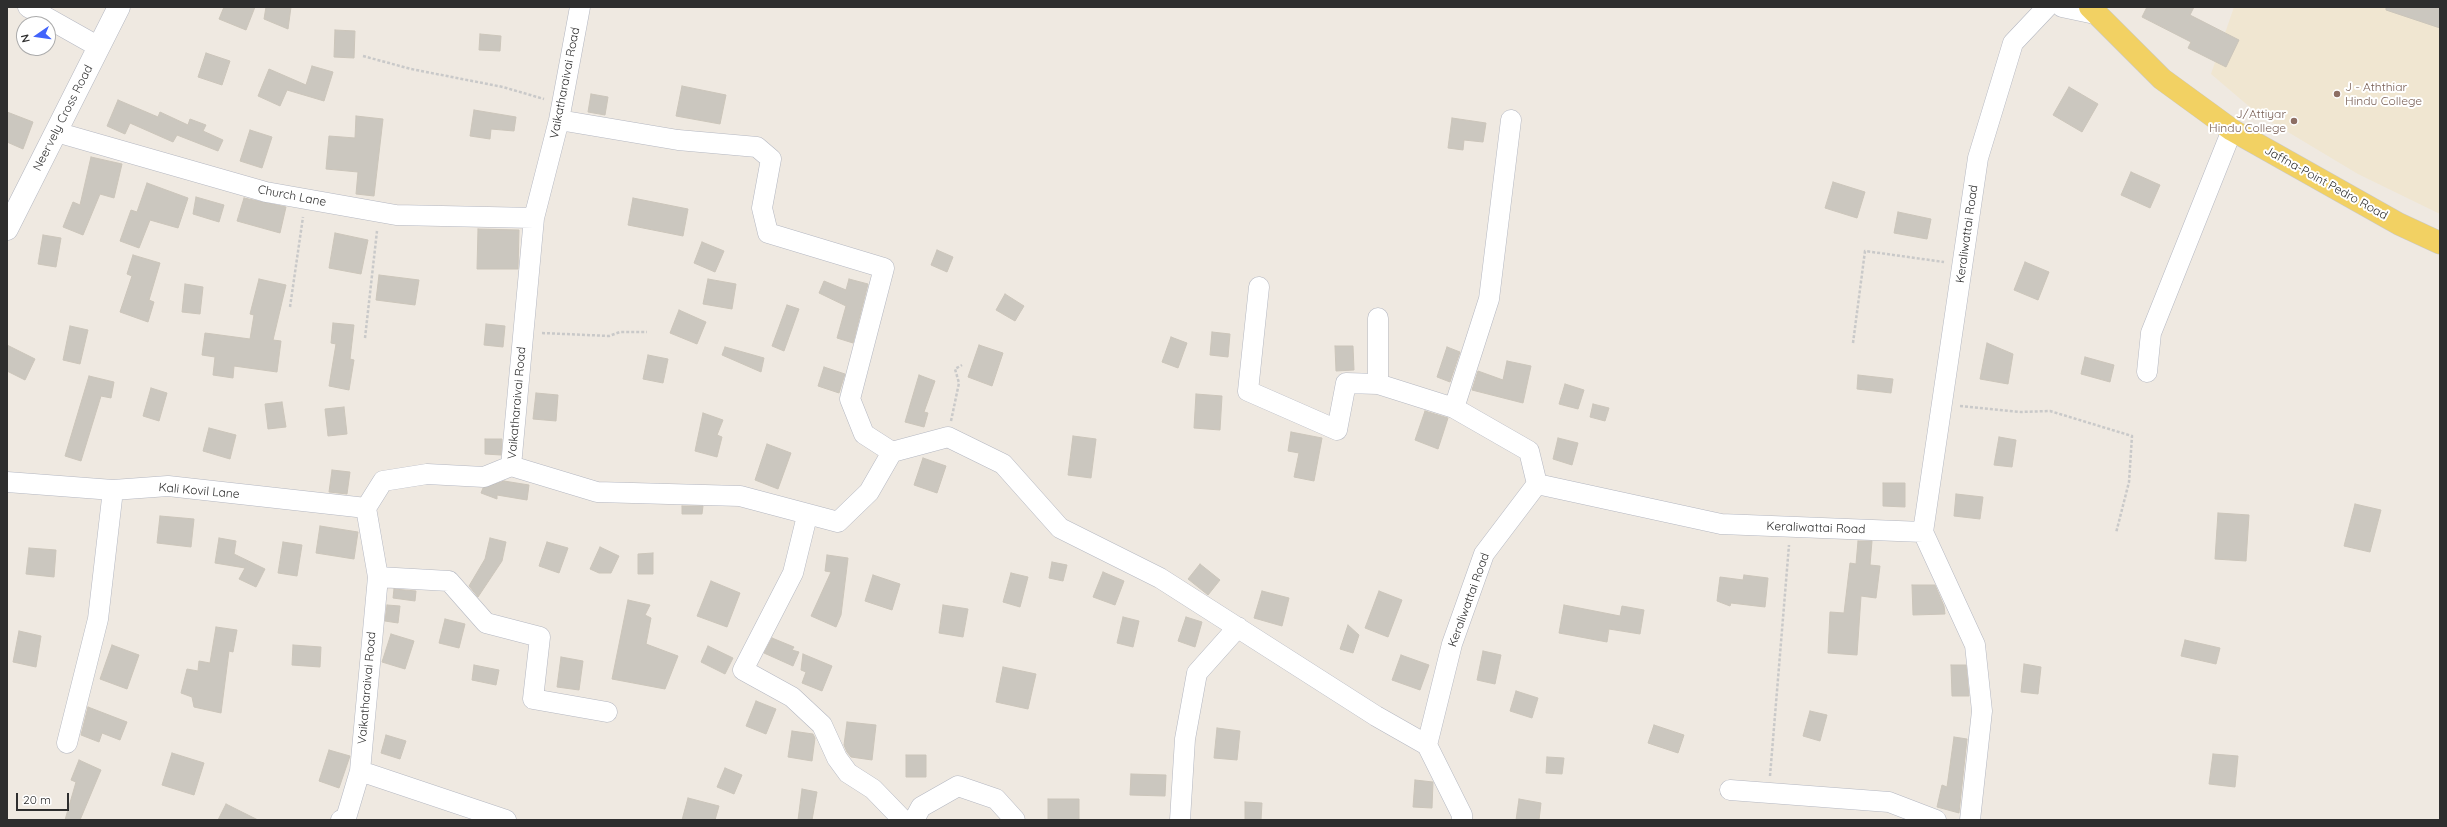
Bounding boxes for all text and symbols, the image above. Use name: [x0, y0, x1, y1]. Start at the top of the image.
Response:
north arrow: [16, 16, 56, 56]
street label: Vaikatharaivai Road: [547, 26, 583, 140]
text: N: [18, 33, 33, 44]
street label: Neervely Cross Road: [30, 63, 96, 173]
place label: J - Aththiar Hindu College: [2345, 80, 2422, 108]
marker: J - Aththiar Hindu College: [2332, 89, 2342, 99]
place label: J/Attiyar Hindu College: [2209, 107, 2286, 135]
marker: J/Attiyar Hindu College: [2289, 116, 2299, 126]
street label: Jaffna-Point Pedro Road: [2262, 143, 2390, 223]
street label: Church Lane: [257, 182, 327, 210]
street label: Keraliwattai Road: [1953, 184, 1981, 284]
street label: Vaikatharaivai Road: [505, 346, 529, 460]
street label: Kali Kovil Lane: [158, 480, 240, 502]
street label: Keraliwattai Road: [1766, 519, 1866, 537]
street label: Keraliwattai Road: [1445, 551, 1493, 649]
street label: Vaikatharaivai Road: [355, 631, 379, 745]
scale bar: [18, 785, 71, 811]
text: 20 m: [23, 792, 51, 807]

